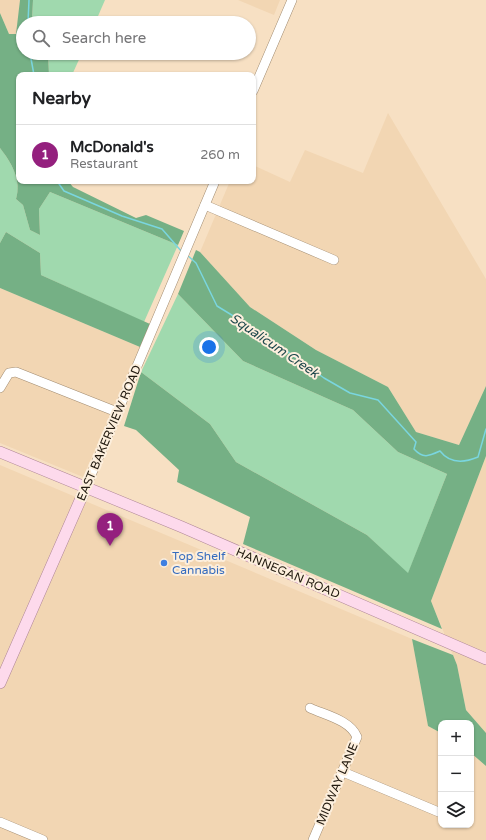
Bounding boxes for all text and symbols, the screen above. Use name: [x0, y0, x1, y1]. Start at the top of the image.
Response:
search box: [16, 16, 256, 60]
icon: search: [30, 27, 52, 49]
text: Search here: [62, 29, 146, 47]
text: Nearby: [32, 88, 91, 109]
text: McDonald's: [70, 138, 154, 156]
text: 1: [41, 147, 49, 163]
text: 260 m: [200, 147, 240, 163]
text: Restaurant: [70, 156, 138, 172]
water label: Squalicum Creek: [227, 310, 323, 382]
your location: [199, 337, 219, 357]
street label: EAST BAKERVIEW ROAD: [74, 363, 144, 503]
pin: 1: [97, 513, 123, 546]
street label: HANNEGAN ROAD: [234, 545, 342, 601]
place label: Top Shelf Cannabis: [172, 549, 226, 577]
marker: Top Shelf Cannabis: [159, 558, 169, 568]
map controls: [438, 720, 474, 828]
button: +: [438, 720, 474, 756]
street label: MIDWAY LANE: [313, 740, 361, 827]
button: −: [438, 756, 474, 792]
button: layers: [438, 792, 474, 828]

